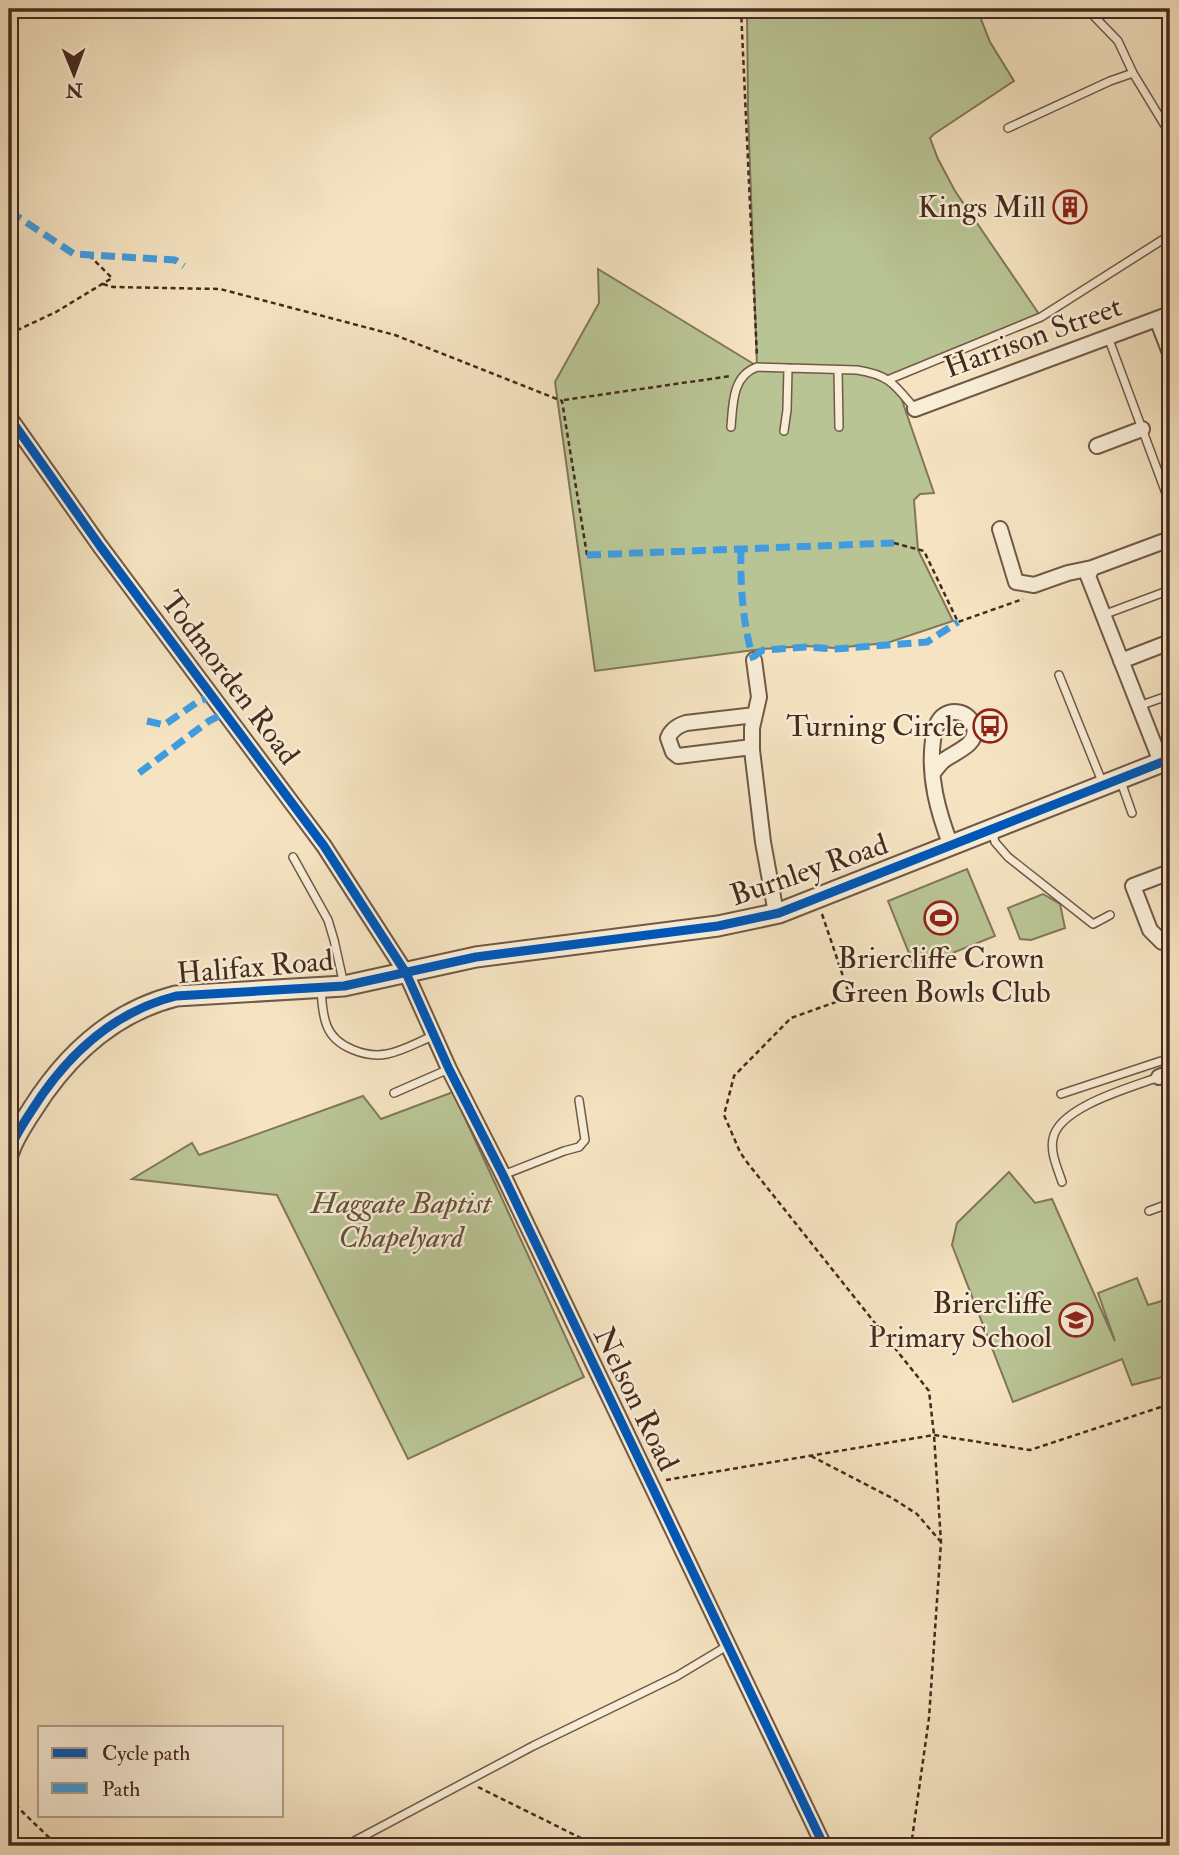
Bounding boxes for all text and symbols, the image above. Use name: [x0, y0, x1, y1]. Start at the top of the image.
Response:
north arrow: [38, 38, 108, 108]
text: N: [65, 78, 84, 102]
building icon: Kings Mill: [1051, 188, 1089, 226]
place label: Kings Mill: [918, 189, 1046, 226]
street label: Harrison Street: [939, 288, 1127, 386]
street label: Todmorden Road: [153, 584, 308, 772]
bus stop icon: Turning Circle: [971, 707, 1009, 745]
place label: Turning Circle: [786, 708, 965, 745]
street label: Burnley Road: [725, 826, 893, 914]
sports icon: Briercliffe Crown Green Bowls Club: [922, 899, 960, 937]
place label: Briercliffe Crown Green Bowls Club: [831, 940, 1051, 1011]
street label: Halifax Road: [175, 942, 335, 992]
park label: Haggate Baptist Chapelyard: [309, 1185, 493, 1256]
place label: Briercliffe Primary School: [868, 1285, 1052, 1356]
school or university icon: Briercliffe Primary School: [1057, 1301, 1095, 1339]
street label: Nelson Road: [585, 1321, 687, 1477]
legend: [38, 1726, 284, 1816]
text: Cycle path: [102, 1740, 190, 1767]
text: Path: [102, 1776, 140, 1803]

